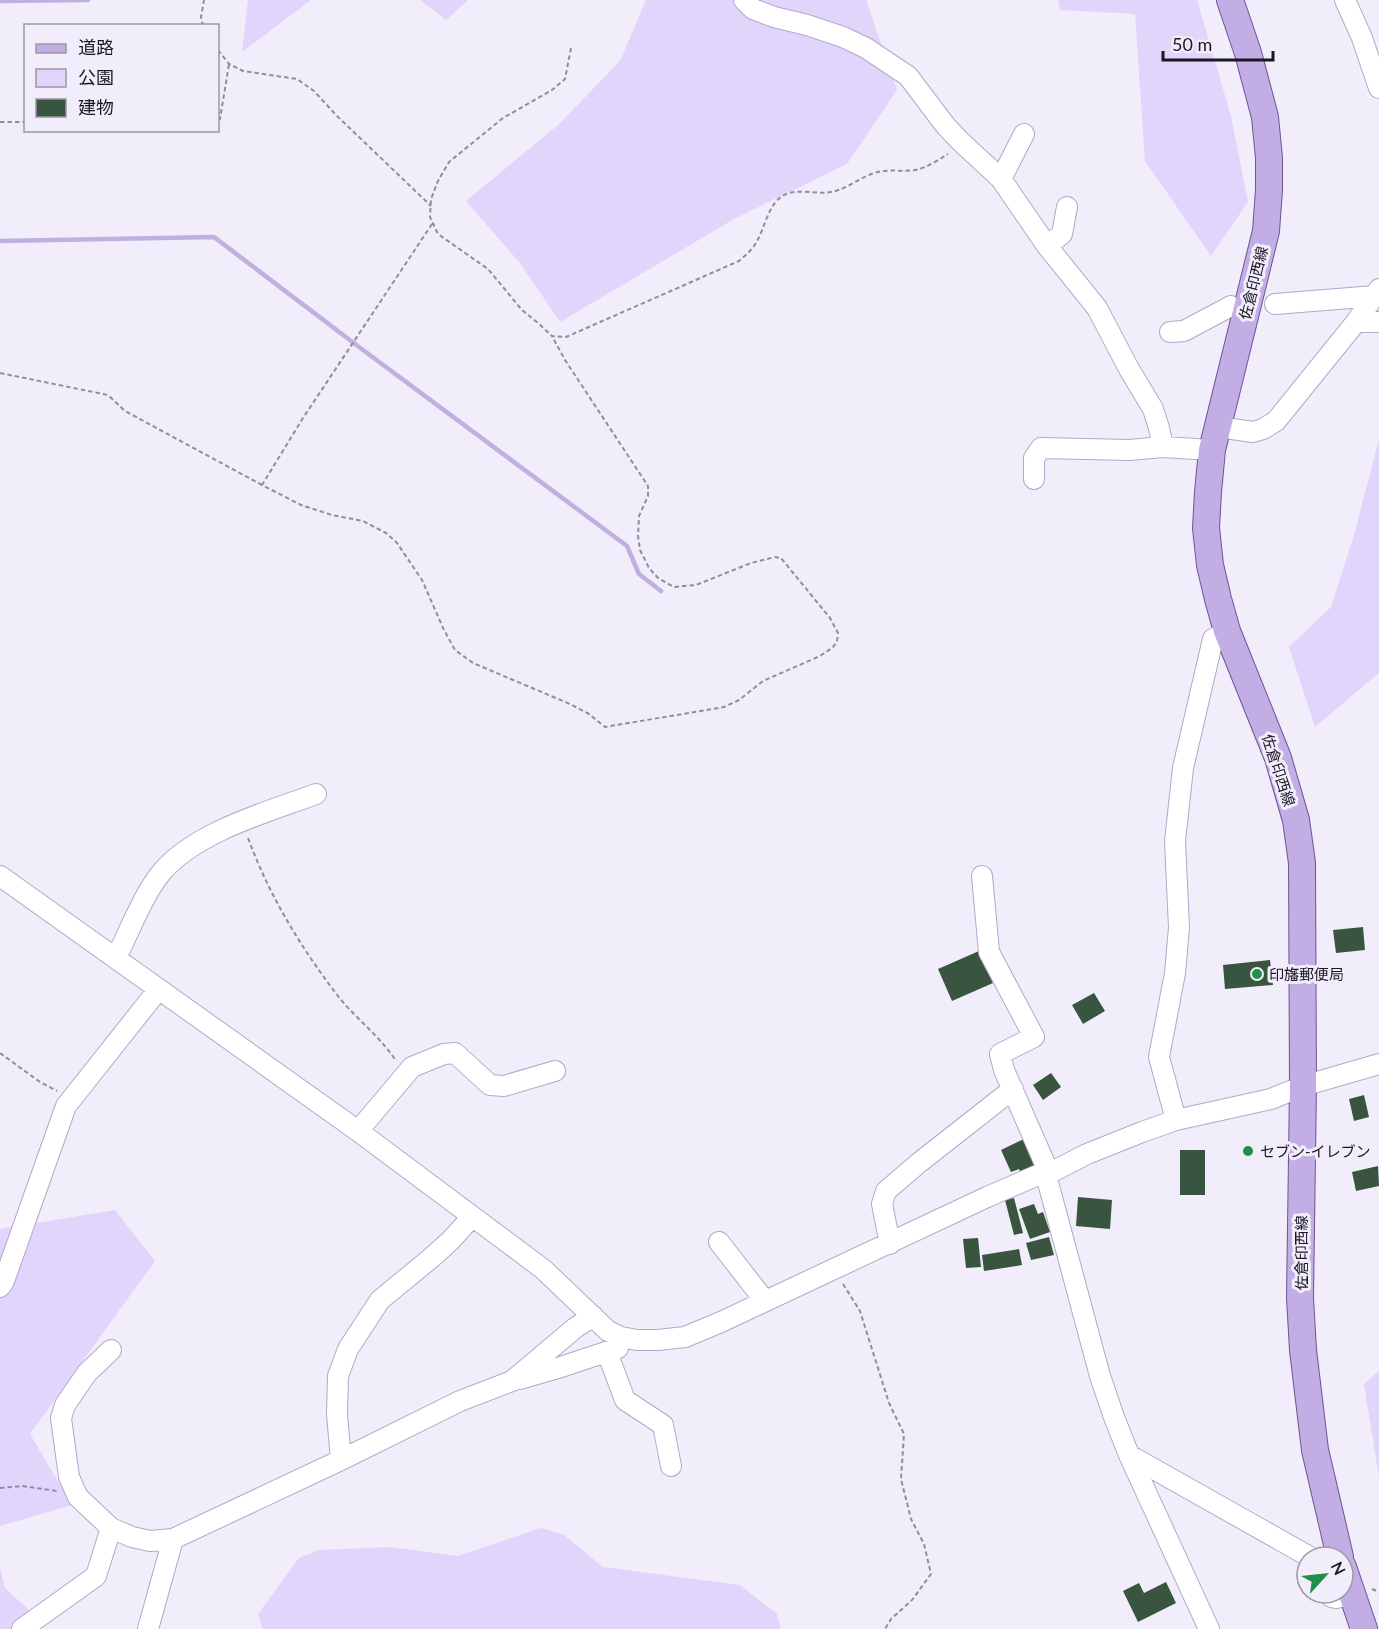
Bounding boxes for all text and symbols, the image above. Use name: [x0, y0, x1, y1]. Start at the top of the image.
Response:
legend: [24, 24, 219, 132]
scale bar: [1163, 24, 1272, 62]
text: 50 m: [1172, 33, 1212, 55]
text: 道路: [78, 36, 114, 58]
text: 公園: [78, 66, 114, 88]
text: 建物: [78, 96, 114, 118]
street label: 佐倉印西線: [1235, 244, 1271, 322]
street label: 佐倉印西線: [1259, 732, 1299, 808]
place label: 印旛郵便局: [1269, 965, 1344, 983]
marker: 印旛郵便局: [1250, 967, 1264, 981]
place label: セブン-イレブン: [1260, 1142, 1371, 1160]
marker: セブン-イレブン: [1241, 1144, 1255, 1158]
street label: 佐倉印西線: [1292, 1215, 1310, 1291]
north arrow: [1295, 1545, 1355, 1605]
text: N: [1328, 1558, 1350, 1578]

